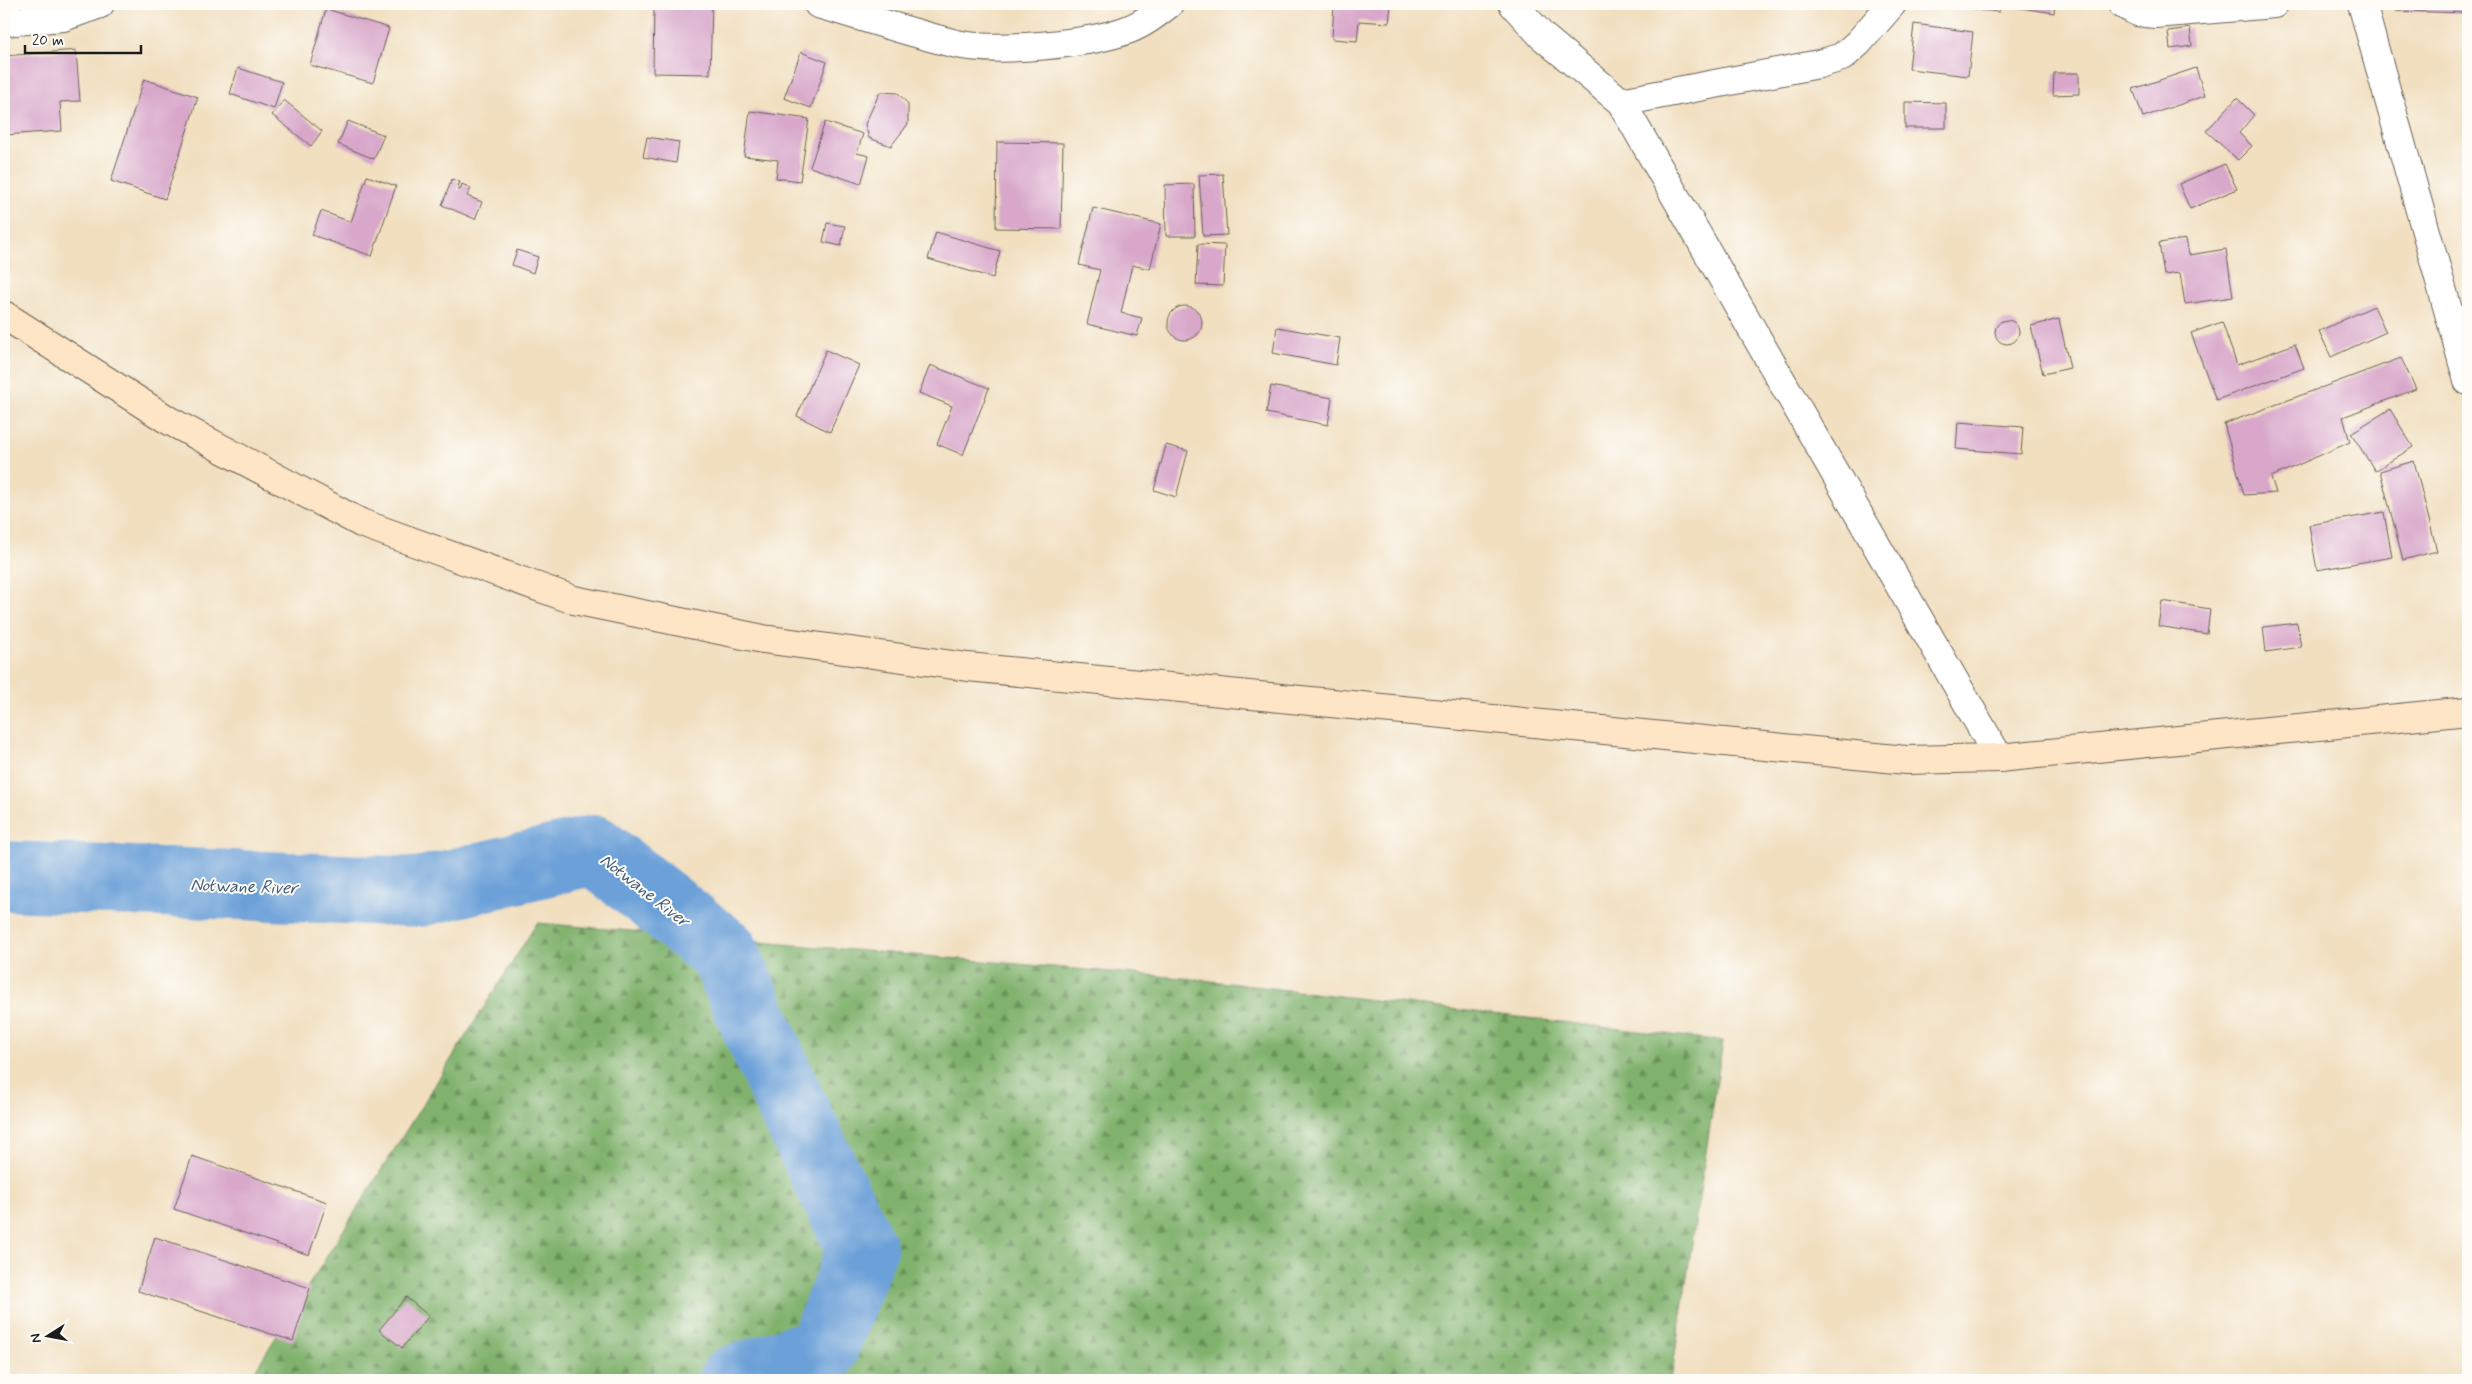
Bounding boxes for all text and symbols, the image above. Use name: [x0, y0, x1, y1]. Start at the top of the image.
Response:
scale bar: [25, 22, 141, 54]
text: 20 m: [32, 31, 64, 51]
water label: Notwane River: [595, 848, 696, 935]
water label: Notwane River: [190, 873, 300, 901]
north arrow: [22, 1312, 72, 1362]
text: N: [26, 1332, 46, 1345]

